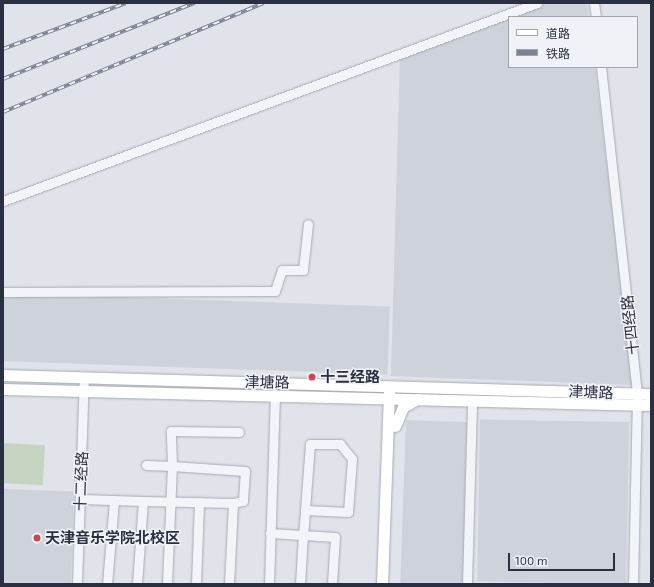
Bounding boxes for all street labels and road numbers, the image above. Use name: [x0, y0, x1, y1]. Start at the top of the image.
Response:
street label: 十四经路: [618, 294, 642, 356]
street label: 津塘路: [244, 373, 290, 391]
street label: 津塘路: [568, 382, 614, 402]
street label: 十二经路: [71, 451, 91, 511]

